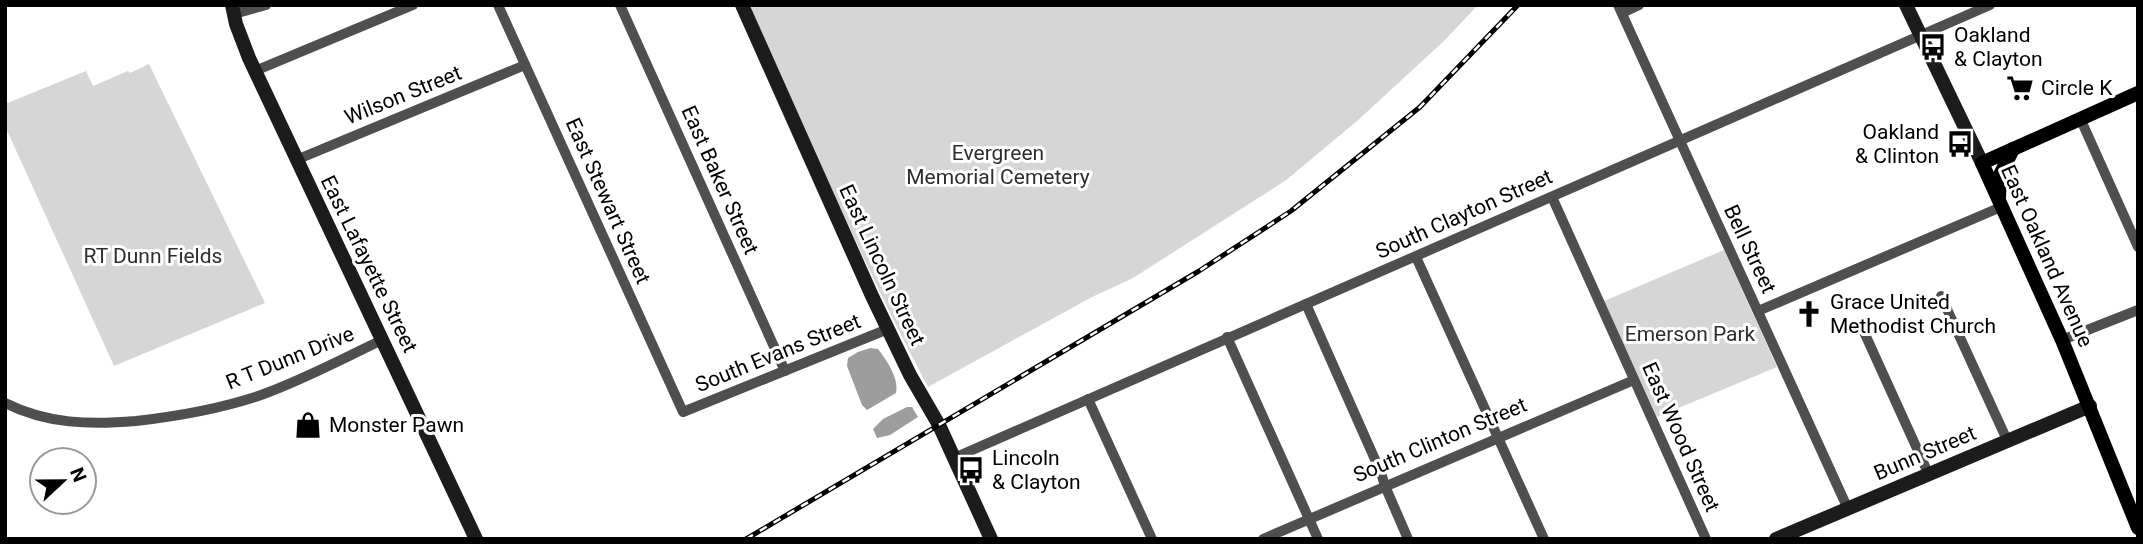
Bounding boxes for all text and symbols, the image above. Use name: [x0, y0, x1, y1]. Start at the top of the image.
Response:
place label: Oakland & Clayton: [1954, 23, 2043, 71]
bus stop icon: Oakland & Clayton: [1918, 32, 1948, 62]
street label: Wilson Street: [341, 61, 465, 129]
supermarket icon: Circle K: [2005, 73, 2035, 103]
place label: Circle K: [2041, 76, 2113, 100]
street label: East Baker Street: [676, 102, 764, 258]
street label: East Stewart Street: [561, 114, 655, 288]
place label: Oakland & Clinton: [1855, 120, 1939, 168]
bus stop icon: Oakland & Clinton: [1945, 129, 1975, 159]
park label: Evergreen Memorial Cemetery: [906, 141, 1090, 189]
street label: East Oakland Avenue: [1996, 161, 2098, 351]
street label: South Clayton Street: [1372, 164, 1556, 264]
street label: East Lafayette Street: [316, 172, 422, 357]
street label: East Lincoln Street: [834, 181, 930, 349]
street label: Bell Street: [1719, 201, 1781, 297]
park label: RT Dunn Fields: [84, 244, 222, 268]
place label: Grace United Methodist Church: [1830, 290, 1996, 338]
church icon: Grace United Methodist Church: [1794, 299, 1824, 329]
street label: South Evans Street: [692, 309, 864, 397]
street label: R T Dunn Drive: [222, 321, 358, 395]
park label: Emerson Park: [1625, 322, 1756, 346]
street label: East Wood Street: [1637, 359, 1725, 516]
street label: South Clinton Street: [1350, 393, 1530, 487]
shop icon: Monster Pawn: [293, 410, 323, 440]
place label: Monster Pawn: [329, 413, 464, 437]
street label: Bunn Street: [1870, 421, 1980, 485]
north arrow: [28, 446, 98, 516]
place label: Lincoln & Clayton: [992, 446, 1081, 494]
bus stop icon: Lincoln & Clayton: [956, 455, 986, 485]
text: N: [65, 464, 91, 485]

